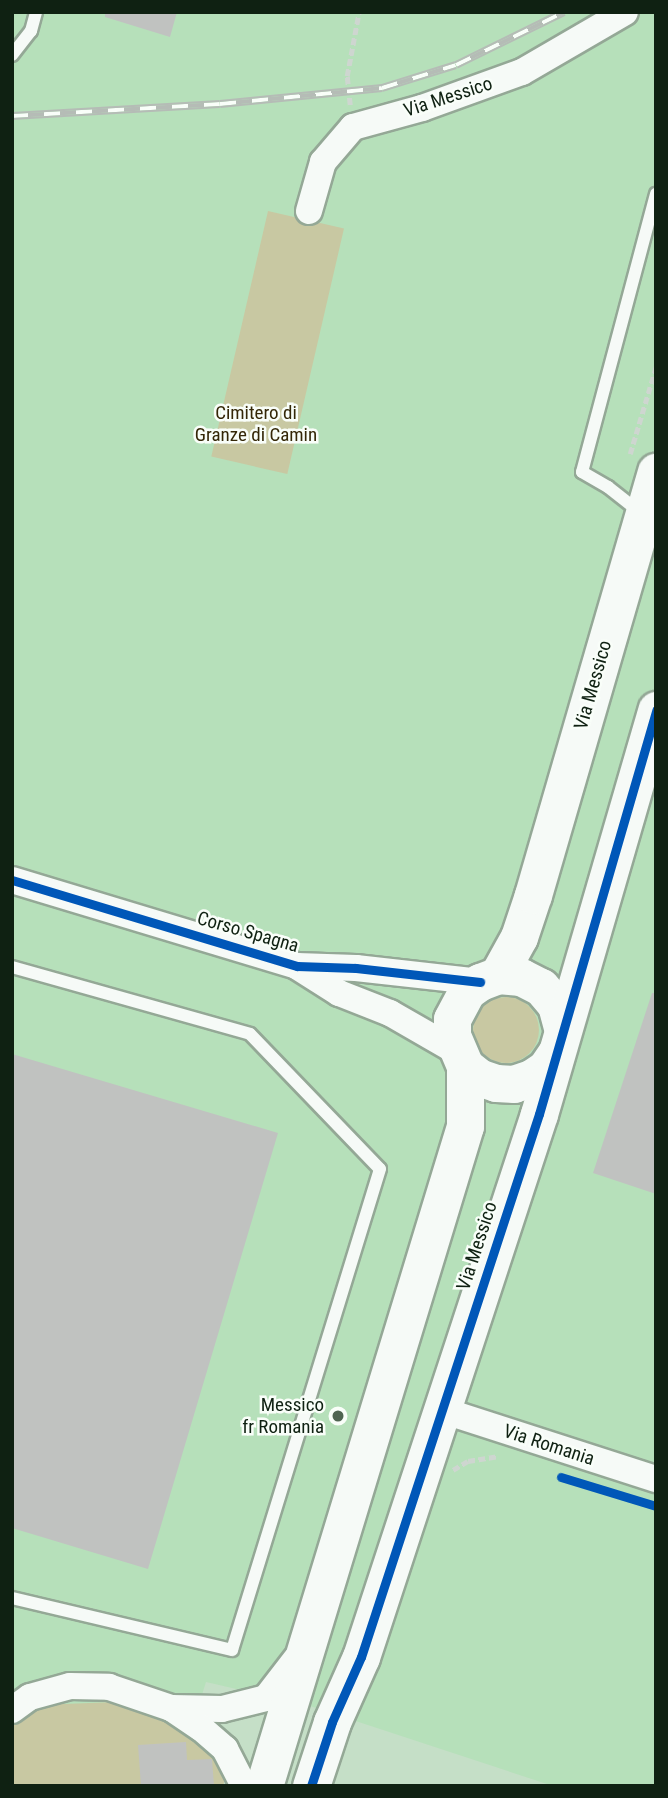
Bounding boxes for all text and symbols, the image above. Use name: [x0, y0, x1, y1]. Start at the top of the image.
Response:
street label: Via Messico: [401, 72, 495, 122]
park label: Cimitero di Granze di Camin: [195, 402, 317, 446]
street label: Via Messico: [569, 638, 617, 732]
street label: Corso Spagna: [195, 907, 301, 957]
street label: Via Messico: [452, 1199, 502, 1293]
place label: Messico fr Romania: [242, 1394, 324, 1438]
marker: Messico fr Romania: [330, 1408, 346, 1424]
street label: Via Romania: [501, 1420, 597, 1470]

